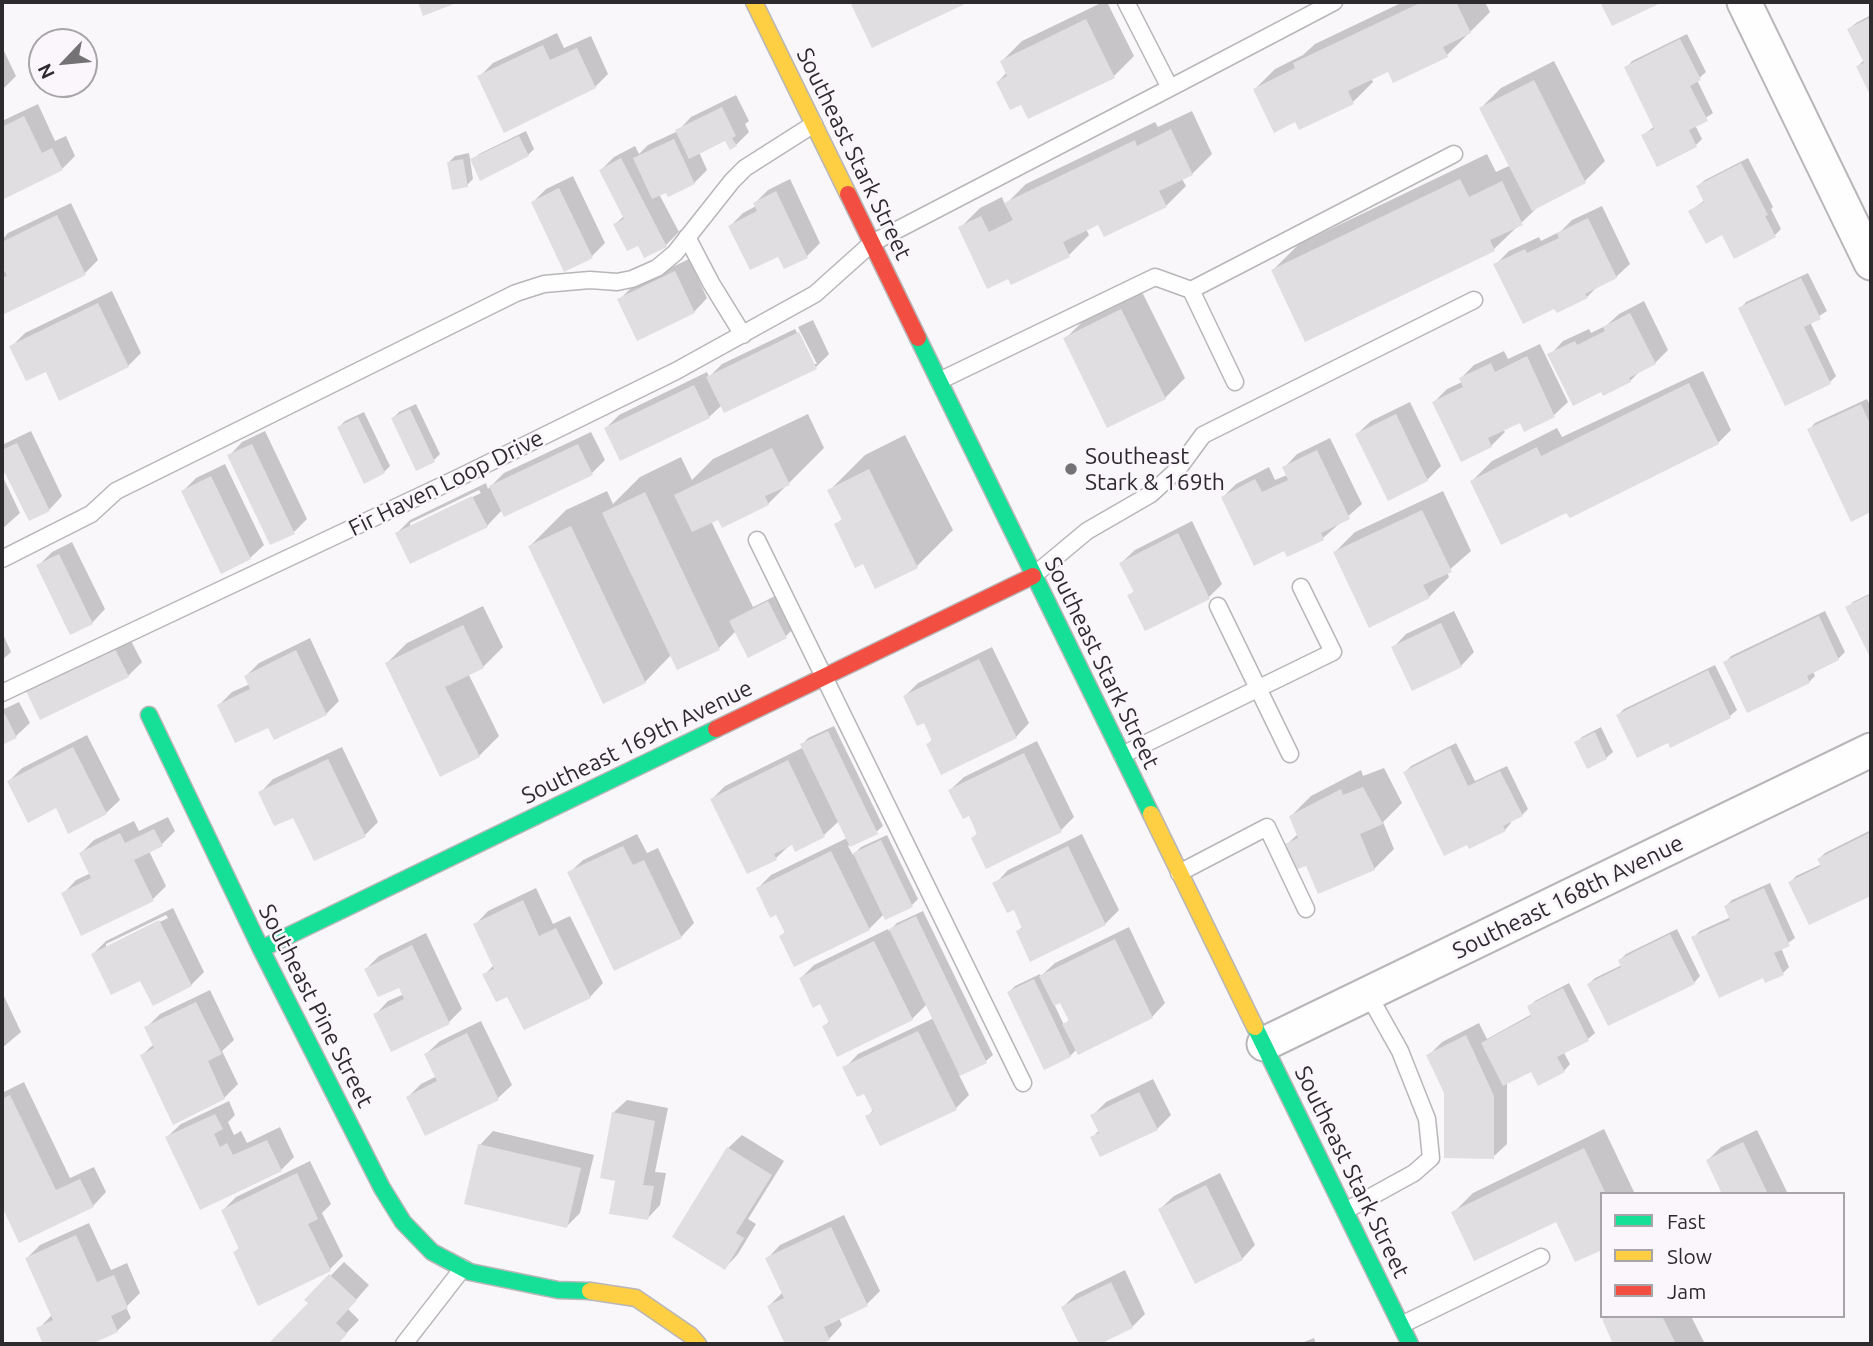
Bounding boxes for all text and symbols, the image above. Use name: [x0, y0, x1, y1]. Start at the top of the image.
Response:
north arrow: [28, 28, 98, 98]
street label: Southeast Stark Street: [791, 44, 917, 264]
text: N: [33, 60, 59, 83]
street label: Fir Haven Loop Drive: [344, 424, 548, 542]
place label: Southeast Stark & 169th: [1085, 442, 1225, 496]
marker: Southeast Stark & 169th: [1063, 461, 1079, 477]
street label: Southeast Stark Street: [1039, 553, 1165, 773]
street label: Southeast 169th Avenue: [517, 674, 757, 810]
street label: Southeast 168th Avenue: [1448, 829, 1688, 965]
street label: Southeast Pine Street: [253, 900, 379, 1112]
street label: Southeast Stark Street: [1289, 1062, 1415, 1282]
legend: [1600, 1192, 1845, 1318]
text: Fast: [1667, 1209, 1705, 1233]
text: Slow: [1667, 1244, 1712, 1268]
text: Jam: [1667, 1279, 1706, 1303]

